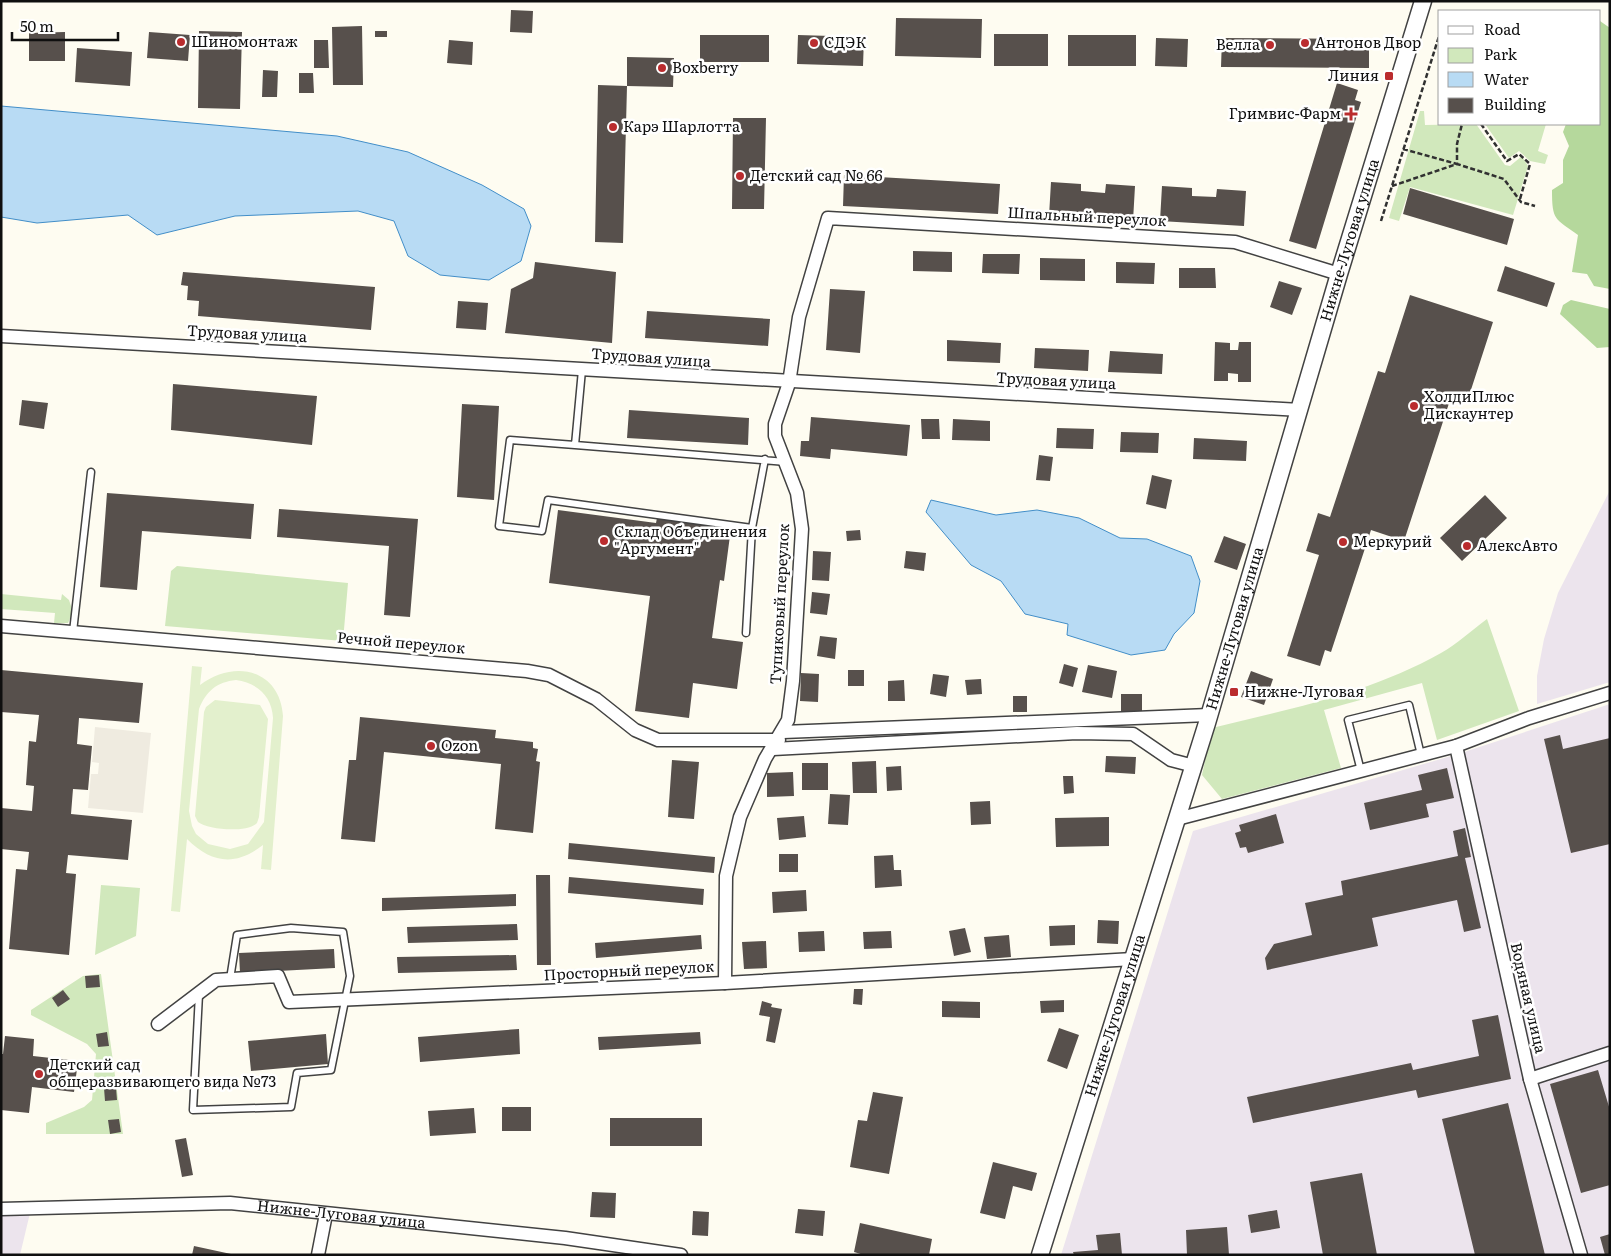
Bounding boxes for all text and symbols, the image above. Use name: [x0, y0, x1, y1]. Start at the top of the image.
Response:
scale bar: [12, 10, 119, 42]
legend: [1438, 10, 1601, 125]
text: 50 m: [20, 14, 54, 37]
text: Road: [1484, 17, 1520, 40]
place label: Шиномонтаж: [191, 29, 298, 52]
place label: СДЭК: [824, 30, 866, 53]
place label: Антонов Двор: [1315, 30, 1421, 53]
place label: Велла: [1216, 32, 1261, 55]
marker: Шиномонтаж: [175, 36, 187, 48]
marker: СДЭК: [808, 37, 820, 49]
marker: Антонов Двор: [1299, 37, 1311, 49]
marker: Велла: [1264, 39, 1276, 51]
text: Park: [1484, 42, 1518, 65]
place label: Boxberry: [672, 55, 739, 78]
marker: Boxberry: [656, 62, 668, 74]
place label: Линия: [1328, 63, 1379, 86]
text: Water: [1484, 67, 1529, 90]
marker: Линия: [1383, 70, 1395, 82]
text: Building: [1484, 92, 1546, 115]
place label: Гримвис-Фарм: [1229, 101, 1341, 124]
marker: Гримвис-Фарм: [1345, 108, 1357, 120]
place label: Карэ Шарлотта: [623, 114, 741, 137]
marker: Карэ Шарлотта: [607, 121, 619, 133]
street label: Нижне-Луговая улица: [1313, 155, 1384, 324]
place label: Детский сад № 66: [750, 163, 883, 186]
marker: Детский сад № 66: [734, 170, 746, 182]
street label: Шпальный переулок: [1007, 200, 1167, 231]
street label: Трудовая улица: [187, 318, 309, 347]
street label: Трудовая улица: [590, 341, 713, 372]
street label: Трудовая улица: [996, 365, 1118, 394]
place label: ХолдиПлюс Дискаунтер: [1424, 384, 1515, 424]
marker: ХолдиПлюс Дискаунтер: [1408, 400, 1420, 412]
place label: Склад Объединения "Аргумент": [614, 519, 767, 559]
street label: Тупиковый переулок: [763, 523, 794, 685]
place label: Меркурий: [1353, 529, 1432, 552]
place label: АлексАвто: [1477, 533, 1558, 556]
marker: Склад Объединения "Аргумент": [598, 535, 610, 547]
marker: Меркурий: [1337, 536, 1349, 548]
marker: АлексАвто: [1461, 540, 1473, 552]
street label: Нижне-Луговая улица: [1198, 543, 1268, 713]
street label: Речной переулок: [336, 624, 466, 659]
place label: Нижне-Луговая: [1244, 679, 1364, 702]
marker: Нижне-Луговая: [1228, 686, 1240, 698]
place label: Ozon: [441, 733, 478, 756]
marker: Ozon: [425, 740, 437, 752]
street label: Нижне-Луговая улица: [1077, 930, 1150, 1099]
street label: Водяная улица: [1506, 940, 1554, 1056]
street label: Просторный переулок: [543, 954, 715, 985]
place label: Детский сад общеразвивающего вида №73: [49, 1052, 276, 1092]
marker: Детский сад общеразвивающего вида №73: [33, 1068, 45, 1080]
street label: Нижне-Луговая улица: [256, 1193, 428, 1233]

